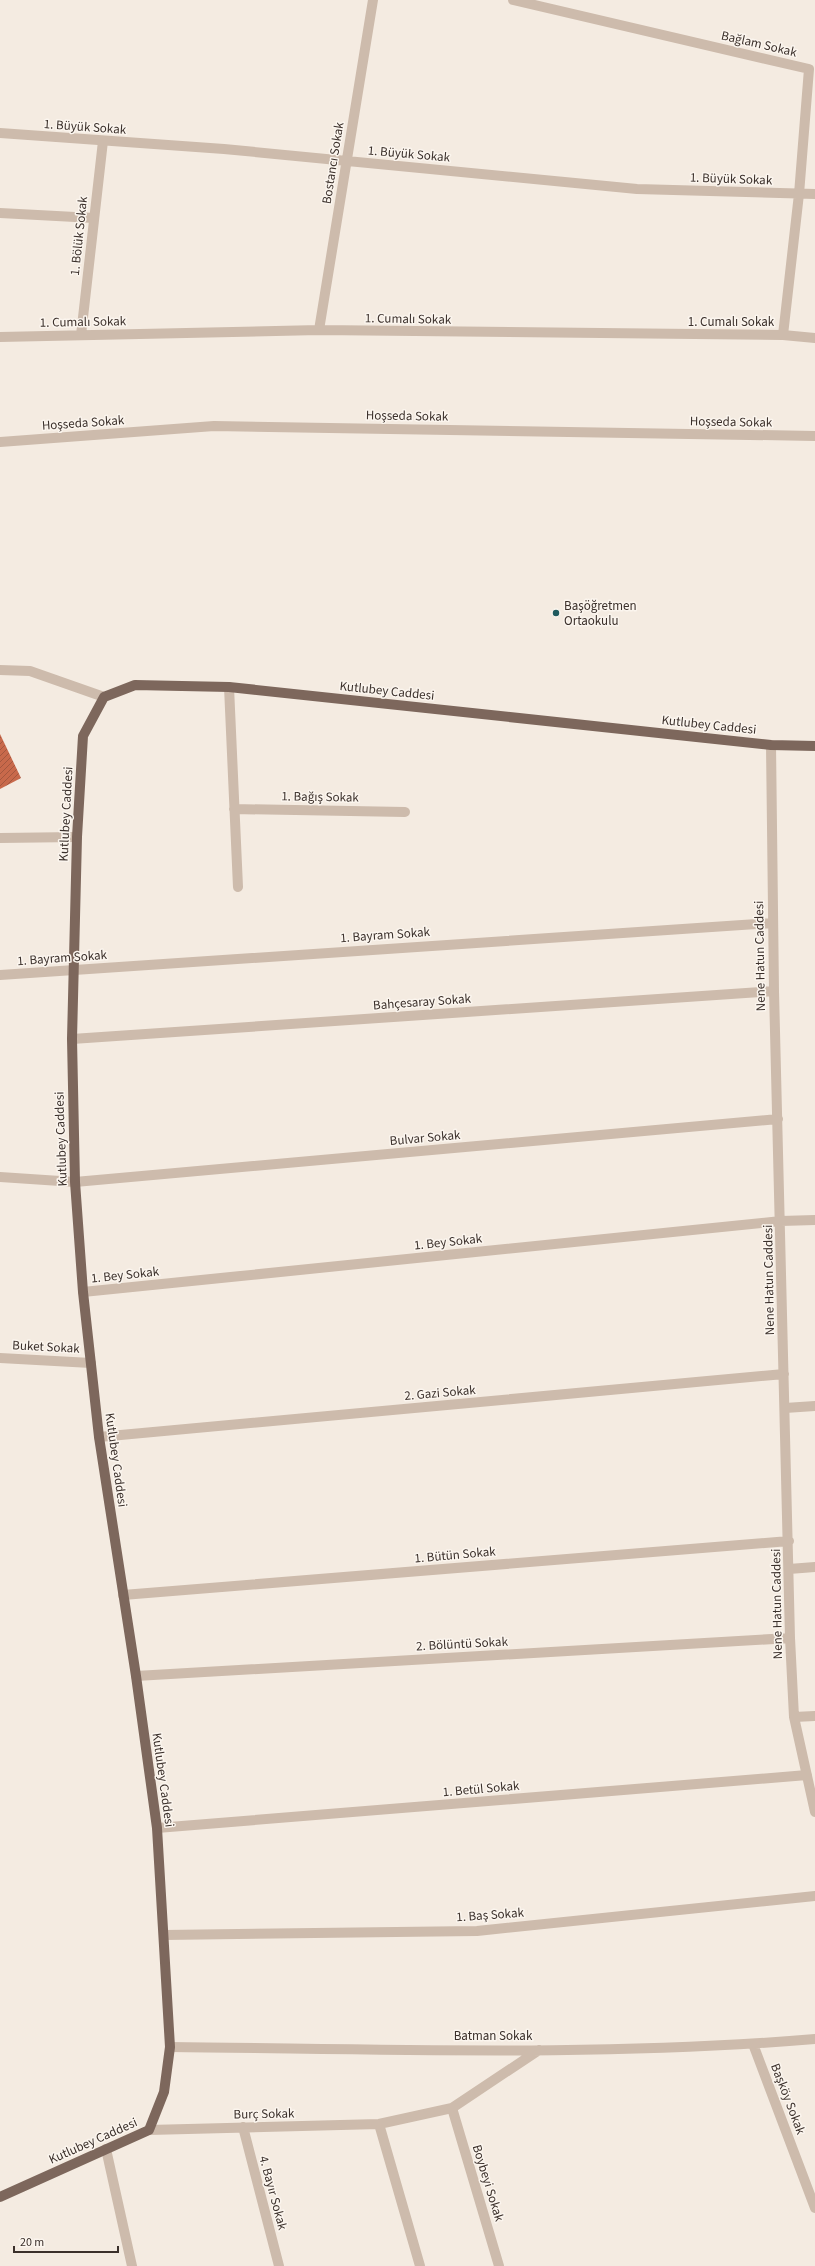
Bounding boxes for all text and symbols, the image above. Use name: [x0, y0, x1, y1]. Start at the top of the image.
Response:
street label: Bağlam Sokak: [719, 27, 799, 62]
street label: 1. Büyük Sokak: [43, 115, 127, 139]
street label: Bostancı Sokak: [318, 120, 348, 205]
street label: 1. Büyük Sokak: [367, 141, 451, 167]
street label: 1. Büyük Sokak: [689, 169, 773, 189]
street label: 1. Bölük Sokak: [66, 195, 92, 277]
street label: 1. Cumalı Sokak: [365, 309, 452, 329]
street label: 1. Cumalı Sokak: [40, 312, 127, 332]
street label: 1. Cumalı Sokak: [688, 313, 775, 331]
street label: Hoşseda Sokak: [366, 406, 449, 426]
street label: Hoşseda Sokak: [41, 411, 125, 435]
street label: Hoşseda Sokak: [690, 412, 773, 432]
place label: Başöğretmen Ortaokulu: [564, 597, 637, 630]
marker: Başöğretmen Ortaokulu: [551, 608, 561, 618]
street label: Kutlubey Caddesi: [339, 677, 435, 705]
street label: Kutlubey Caddesi: [661, 711, 757, 739]
street label: Kutlubey Caddesi: [55, 766, 77, 862]
street label: 1. Bağış Sokak: [281, 787, 360, 807]
street label: Nene Hatun Caddesi: [750, 901, 770, 1011]
street label: 1. Bayram Sokak: [339, 923, 431, 947]
street label: 1. Bayram Sokak: [16, 946, 108, 970]
street label: Bahçesaray Sokak: [372, 990, 472, 1014]
street label: Kutlubey Caddesi: [50, 1091, 72, 1187]
street label: Bulvar Sokak: [389, 1126, 462, 1150]
street label: Nene Hatun Caddesi: [759, 1225, 779, 1335]
street label: 1. Bey Sokak: [413, 1229, 484, 1255]
street label: 1. Bey Sokak: [90, 1262, 161, 1288]
street label: Buket Sokak: [12, 1336, 81, 1358]
street label: 2. Gazi Sokak: [404, 1381, 477, 1405]
street label: Kutlubey Caddesi: [100, 1412, 132, 1508]
street label: 1. Bütün Sokak: [414, 1542, 497, 1568]
street label: Nene Hatun Caddesi: [767, 1549, 787, 1659]
street label: 2. Bölüntü Sokak: [416, 1633, 509, 1655]
street label: Kutlubey Caddesi: [147, 1732, 179, 1828]
street label: 1. Betül Sokak: [442, 1777, 521, 1801]
street label: 1. Baş Sokak: [456, 1904, 525, 1926]
street label: Batman Sokak: [454, 2027, 533, 2045]
street label: Başköy Sokak: [766, 2061, 810, 2138]
street label: Burç Sokak: [233, 2104, 295, 2124]
street label: Kutlubey Caddesi: [46, 2113, 140, 2169]
street label: Boybeyi Sokak: [468, 2142, 508, 2224]
street label: 4. Bayır Sokak: [254, 2154, 292, 2233]
scale bar: [14, 2228, 118, 2254]
text: 20 m: [20, 2234, 44, 2251]

